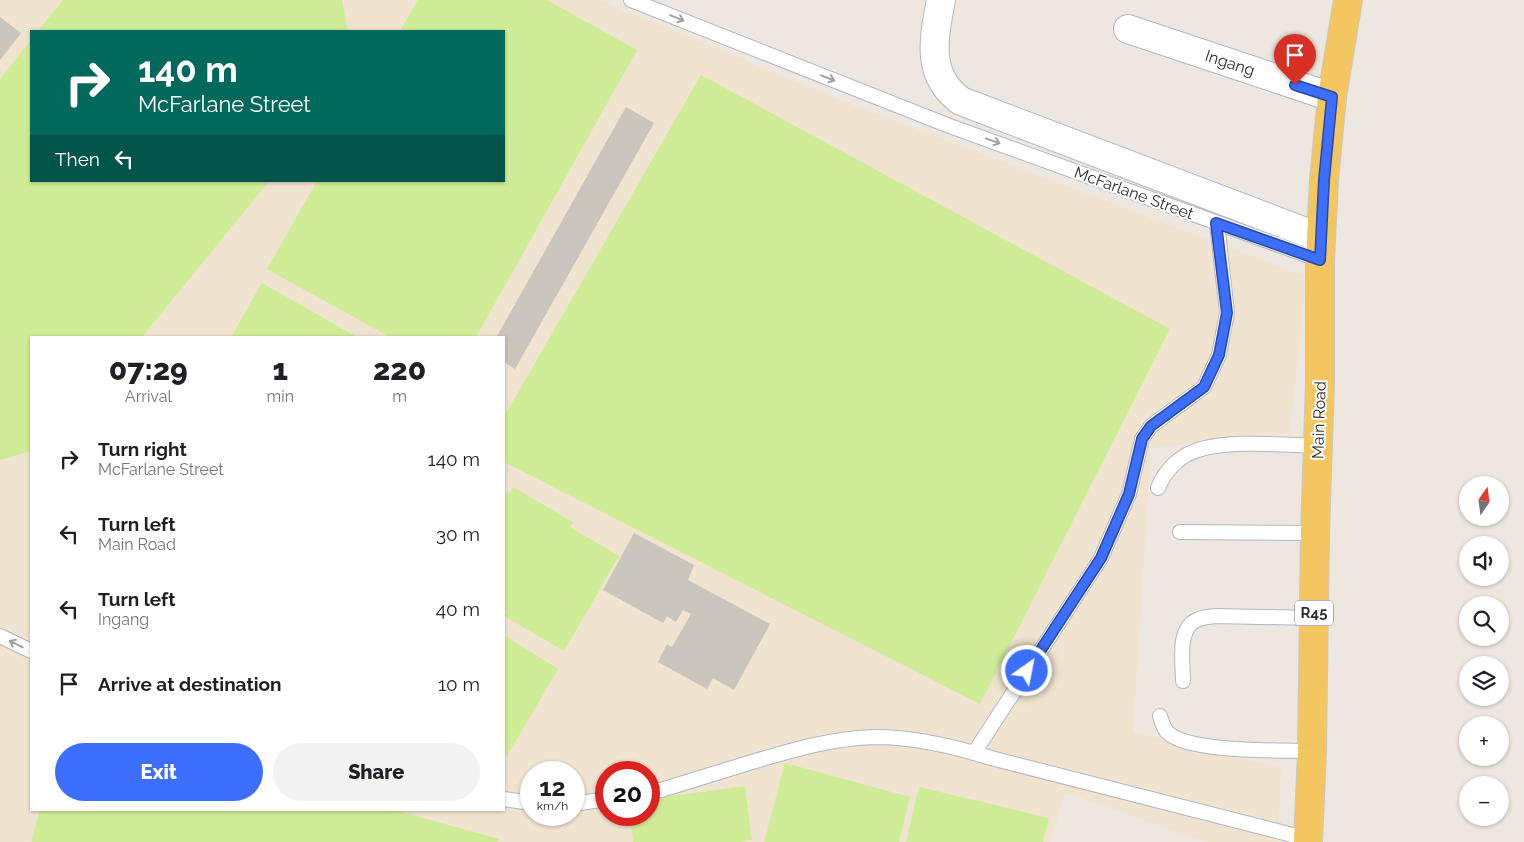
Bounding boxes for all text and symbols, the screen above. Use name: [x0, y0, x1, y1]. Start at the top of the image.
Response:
one-way arrow: [668, 14, 684, 23]
pin: [1274, 34, 1316, 85]
icon: arrive: [1281, 41, 1309, 69]
street label: Ingang: [1203, 46, 1257, 80]
text: 140 m: [138, 49, 238, 90]
icon: right: [55, 50, 120, 115]
one-way arrow: [820, 73, 835, 83]
text: McFarlane Street: [138, 91, 311, 117]
one-way arrow: [985, 137, 1000, 146]
icon: left: [110, 145, 138, 173]
text: Then: [55, 148, 100, 170]
street label: McFarlane Street: [1072, 163, 1197, 224]
text: 07:29: [109, 352, 188, 387]
text: 1: [273, 352, 288, 387]
text: 220: [373, 352, 426, 387]
street label: Main Road: [1308, 381, 1330, 459]
text: Arrival: [125, 387, 172, 406]
text: min: [267, 387, 294, 406]
text: m: [392, 387, 407, 406]
text: Turn right: [98, 438, 187, 460]
icon: right: [55, 445, 83, 473]
text: 140 m: [428, 448, 480, 470]
text: McFarlane Street: [98, 460, 224, 479]
north arrow: [1459, 476, 1509, 526]
map controls: [1459, 476, 1509, 826]
text: Turn left: [98, 513, 175, 535]
icon: left: [55, 520, 83, 548]
text: 30 m: [436, 523, 480, 545]
text: Main Road: [98, 535, 176, 554]
button: sound: [1459, 536, 1509, 586]
text: Turn left: [98, 588, 175, 610]
icon: left: [55, 595, 83, 623]
button: search: [1459, 596, 1509, 646]
text: 40 m: [436, 598, 480, 620]
road number: R45: [1295, 600, 1333, 626]
text: Ingang: [98, 610, 149, 629]
one-way arrow: [8, 639, 23, 649]
position arrow: [1000, 644, 1052, 696]
button: layers: [1459, 656, 1509, 706]
icon: arrive: [55, 670, 83, 698]
text: Arrive at destination: [98, 673, 282, 695]
text: 10 m: [438, 673, 480, 695]
button: +: [1459, 716, 1509, 766]
button: Exit: [55, 743, 263, 801]
button: Share: [273, 743, 480, 801]
speed limit sign: 20: [595, 761, 660, 826]
text: 12: [539, 772, 566, 802]
button: −: [1459, 776, 1509, 826]
text: km/h: [537, 799, 568, 813]

